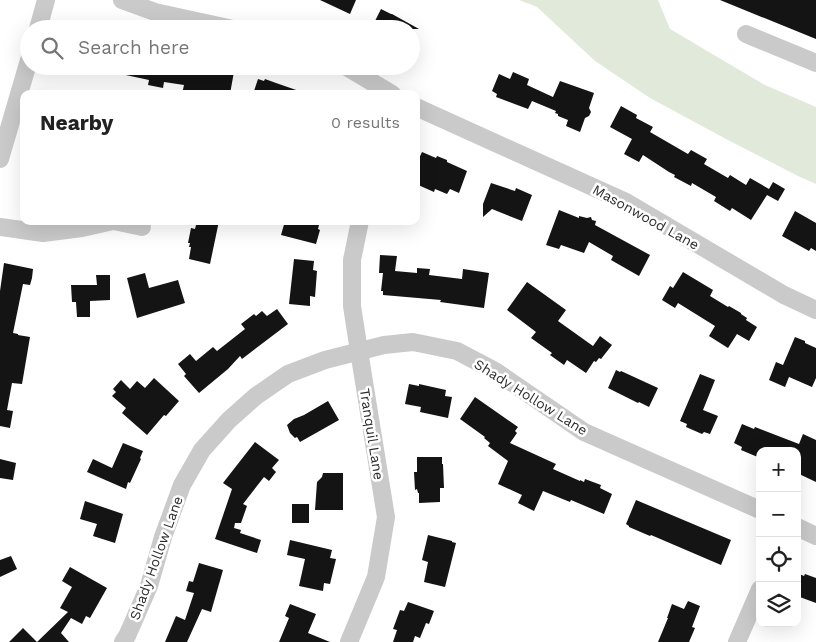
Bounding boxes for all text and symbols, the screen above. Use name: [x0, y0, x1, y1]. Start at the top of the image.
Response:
search box: [20, 20, 420, 75]
icon: search: [38, 34, 66, 62]
text: Search here: [78, 36, 189, 59]
text: Nearby: [40, 110, 113, 135]
text: 0 results: [331, 113, 400, 132]
street label: Masonwood Lane: [590, 181, 702, 253]
street label: Shady Hollow Lane: [471, 356, 591, 438]
street label: Tranquil Lane: [357, 387, 387, 481]
map controls: [756, 447, 801, 627]
button: +: [756, 447, 801, 492]
button: −: [756, 492, 801, 537]
street label: Shady Hollow Lane: [126, 494, 186, 622]
button: locate: [756, 537, 801, 582]
button: layers: [756, 582, 801, 627]

